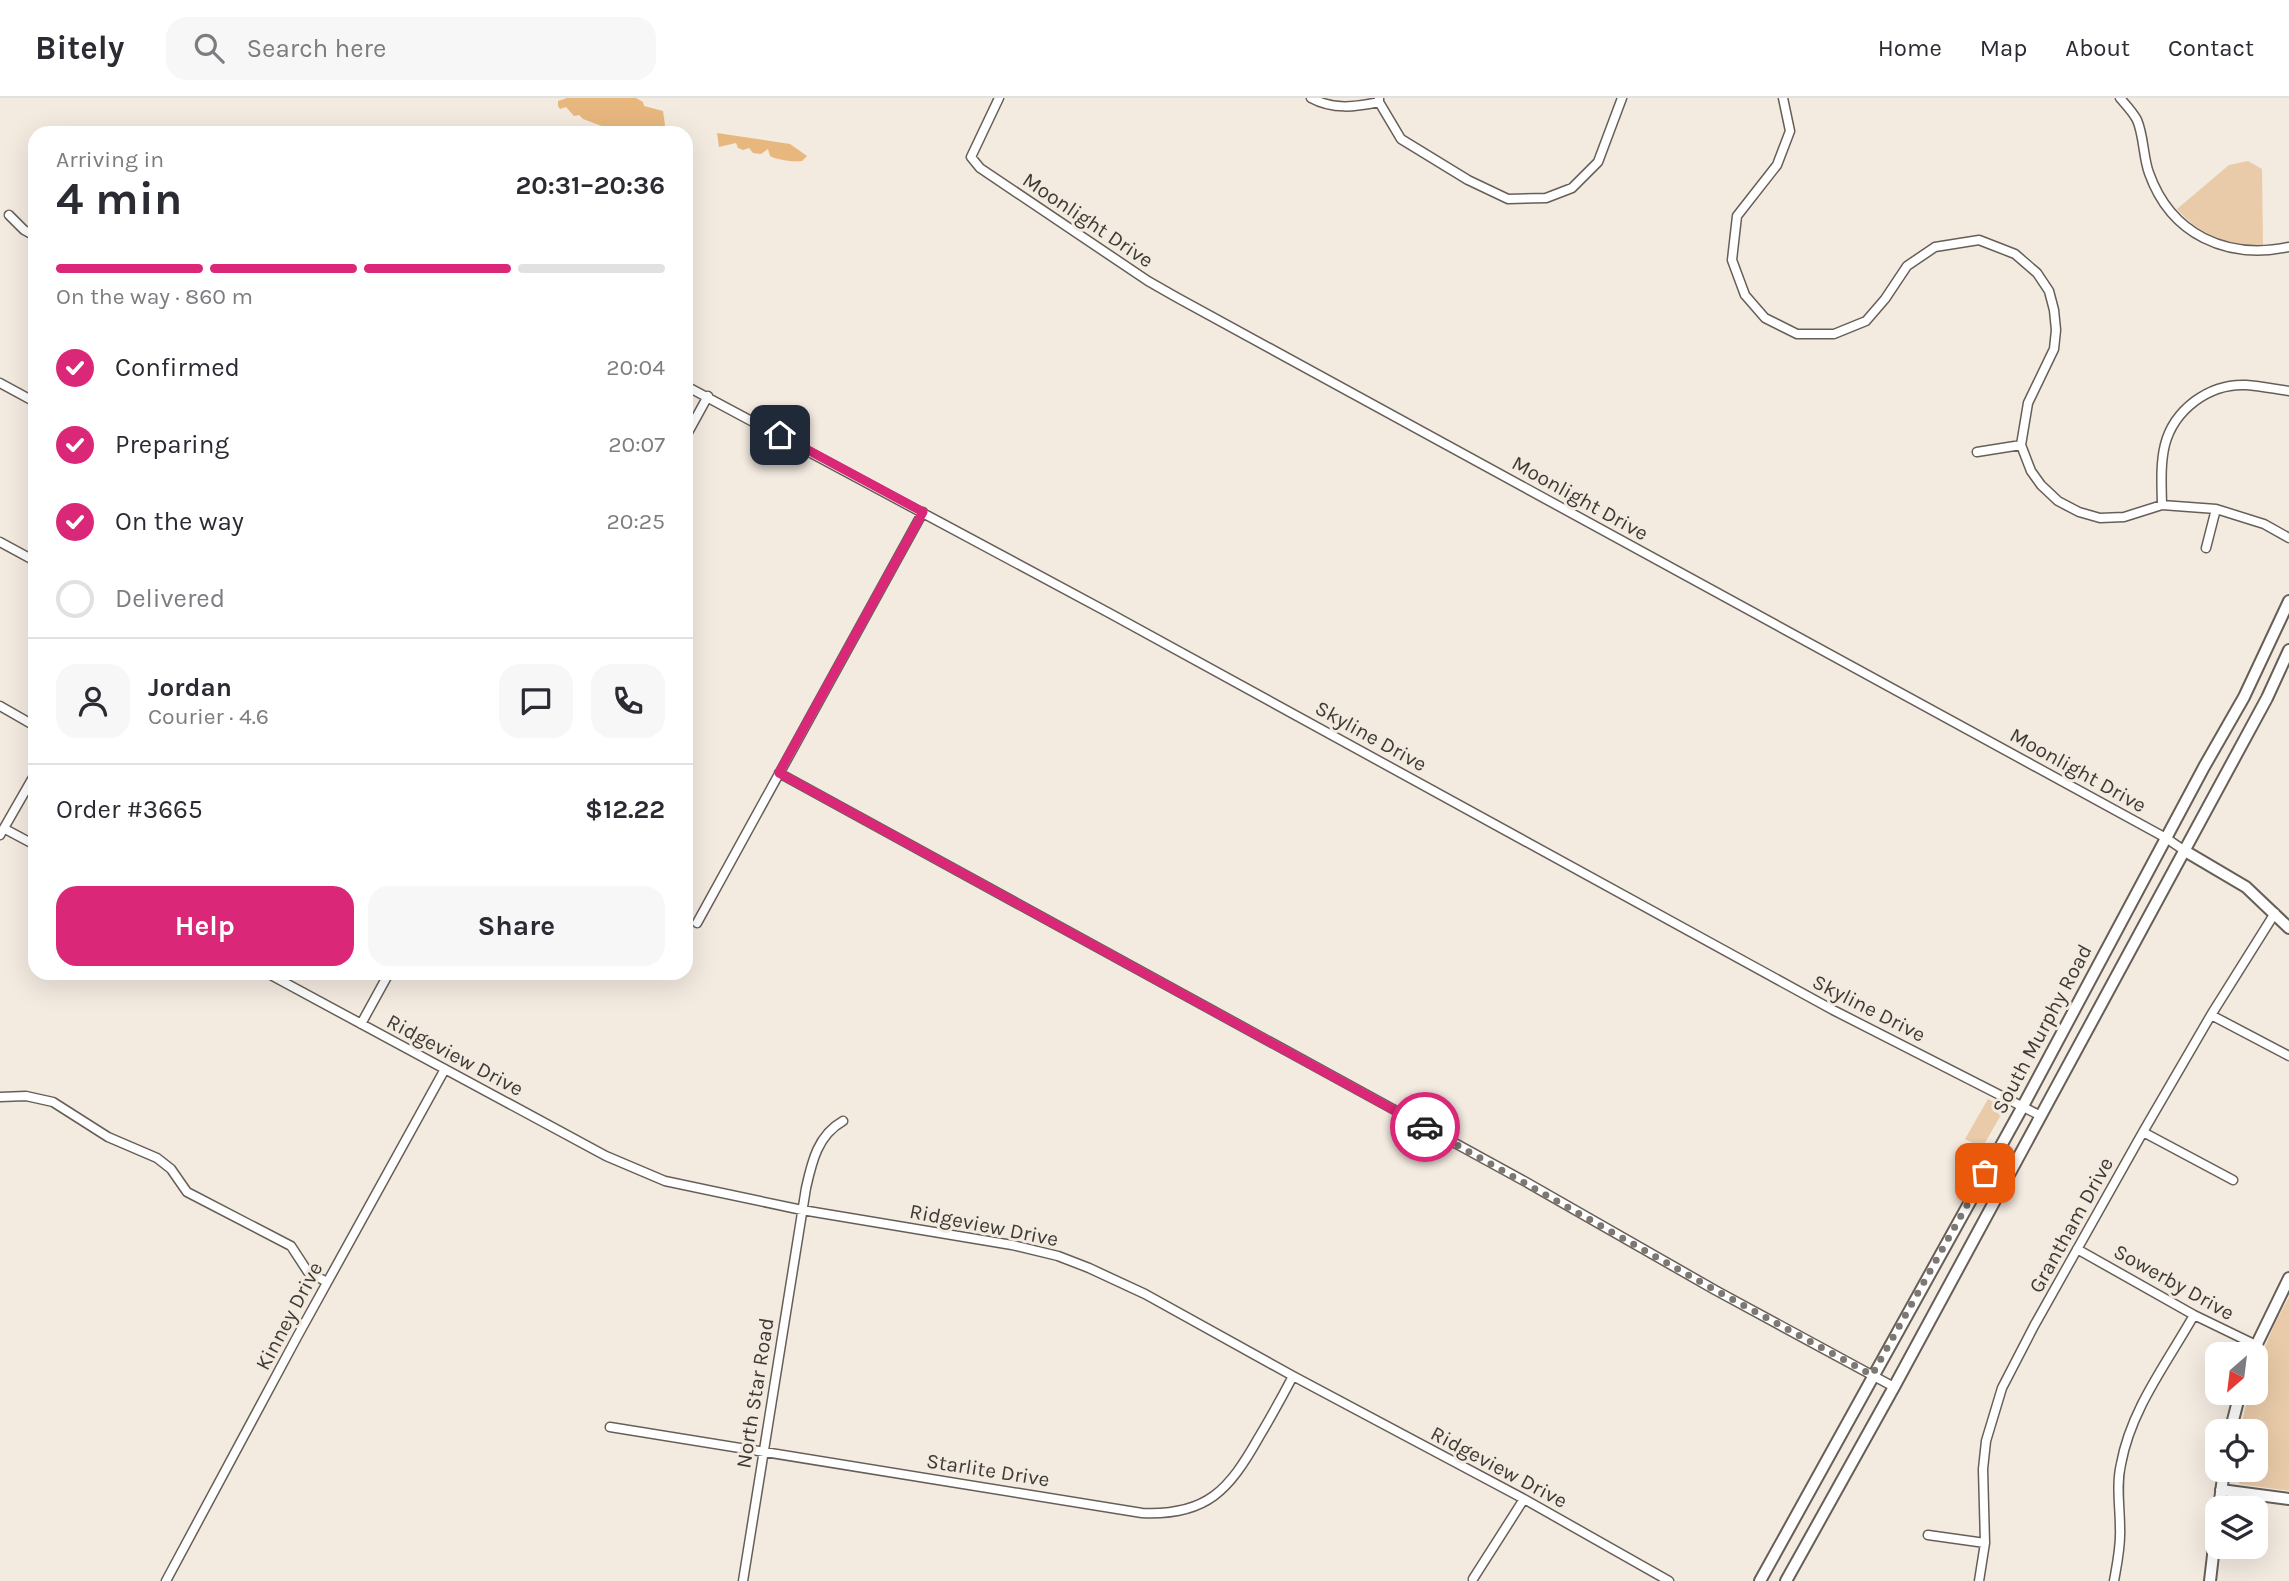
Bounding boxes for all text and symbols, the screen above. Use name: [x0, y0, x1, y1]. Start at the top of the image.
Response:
search box: [166, 17, 656, 80]
text: Bitely: [35, 29, 124, 67]
icon: search: [190, 29, 228, 67]
text: Search here: [246, 33, 386, 64]
text: Home: [1878, 34, 1942, 62]
text: Map: [1980, 34, 2027, 62]
text: About: [2065, 34, 2130, 62]
text: Contact: [2168, 34, 2254, 62]
text: Arriving in: [56, 146, 164, 173]
street label: Moonlight Drive: [1018, 168, 1158, 272]
text: 20:31–20:36: [516, 170, 665, 201]
text: 4 min: [56, 172, 182, 226]
text: On the way · 860 m: [56, 283, 253, 310]
icon: check: [56, 349, 94, 387]
text: Confirmed: [115, 352, 240, 383]
text: 20:04: [606, 354, 665, 381]
pin: [750, 405, 810, 465]
icon: home: [761, 416, 799, 454]
icon: check: [56, 426, 94, 464]
text: Preparing: [115, 429, 229, 460]
text: 20:07: [608, 431, 665, 458]
street label: Moonlight Drive: [1508, 451, 1652, 545]
icon: check: [56, 503, 94, 541]
text: On the way: [115, 506, 244, 537]
text: 20:25: [606, 508, 665, 535]
text: Delivered: [115, 583, 225, 614]
button: person: [56, 664, 130, 738]
button: chat: [499, 664, 573, 738]
button: phone: [591, 664, 665, 738]
text: Jordan: [148, 672, 232, 703]
street label: Skyline Drive: [1311, 696, 1431, 776]
text: Courier · 4.6: [148, 703, 269, 730]
street label: Moonlight Drive: [2006, 723, 2150, 817]
text: Order #3665: [56, 794, 203, 825]
text: $12.22: [585, 794, 665, 825]
button: Help: [56, 886, 354, 966]
button: Share: [368, 886, 665, 966]
street label: South Murphy Road: [1987, 940, 2097, 1118]
street label: Skyline Drive: [1808, 969, 1930, 1047]
street label: Ridgeview Drive: [383, 1009, 527, 1101]
courier: [1390, 1092, 1460, 1162]
icon: car: [1406, 1108, 1444, 1146]
pin: [1955, 1143, 2015, 1203]
street label: Grantham Drive: [2024, 1153, 2118, 1297]
icon: bag: [1966, 1154, 2004, 1192]
street label: Ridgeview Drive: [908, 1199, 1060, 1251]
street label: Sowerby Drive: [2110, 1239, 2238, 1325]
street label: Kinney Drive: [250, 1258, 328, 1374]
street label: North Star Road: [731, 1316, 779, 1470]
north arrow: [2205, 1342, 2268, 1405]
map controls: [2205, 1342, 2268, 1559]
button: locate: [2205, 1419, 2268, 1482]
street label: Ridgeview Drive: [1427, 1421, 1571, 1513]
street label: Starlite Drive: [925, 1448, 1051, 1492]
button: layers: [2205, 1496, 2268, 1559]

